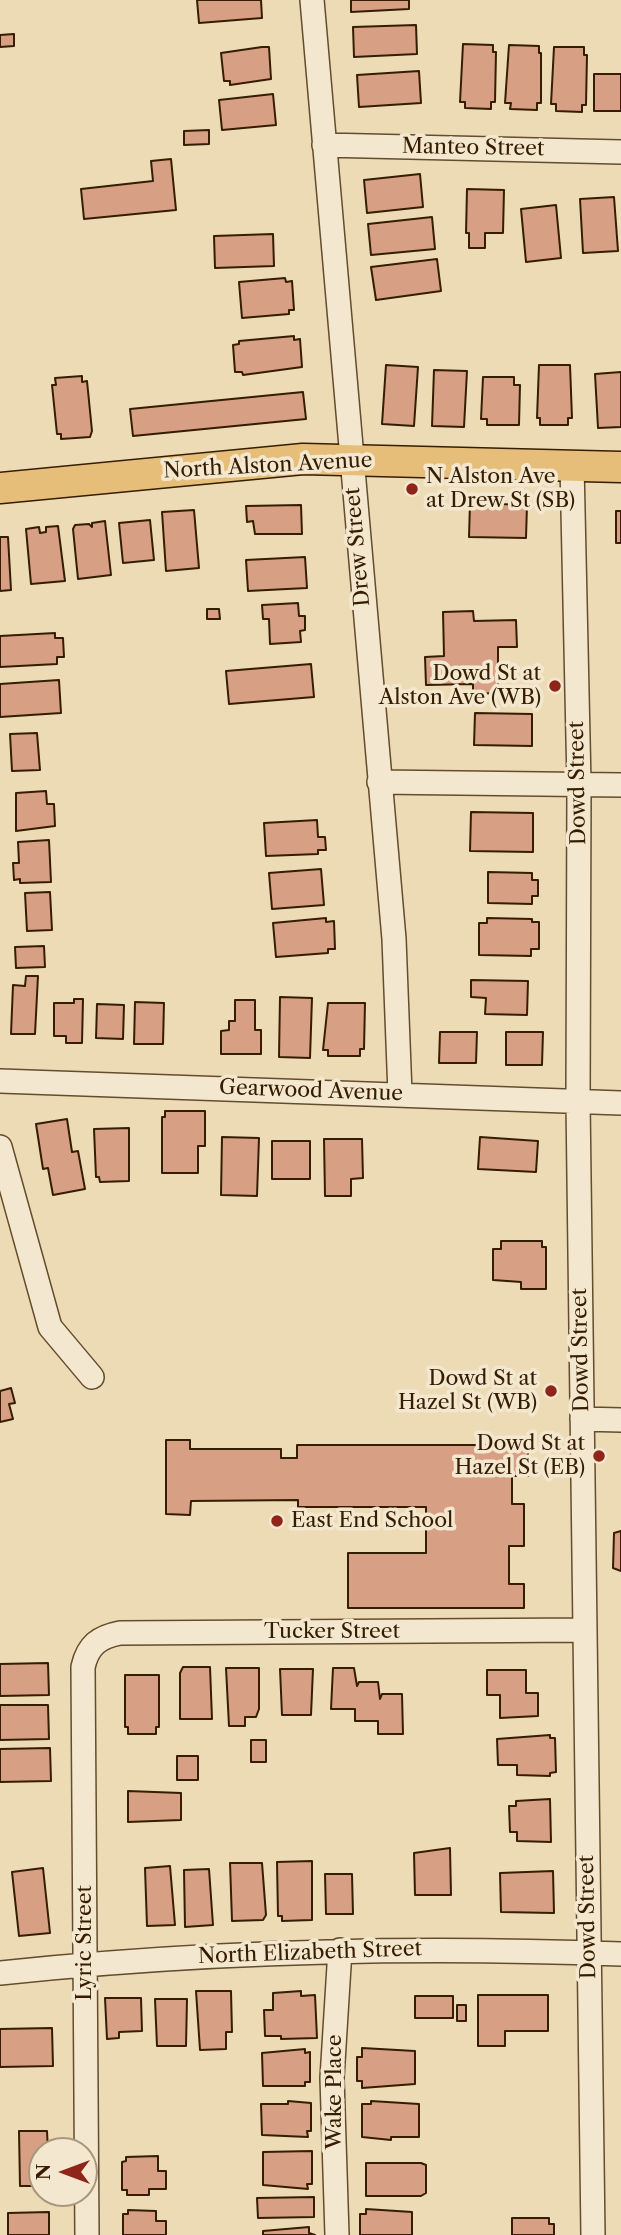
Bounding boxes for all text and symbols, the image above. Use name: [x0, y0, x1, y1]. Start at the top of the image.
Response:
street label: Manteo Street: [402, 134, 544, 162]
street label: North Alston Avenue: [163, 448, 373, 484]
place label: N Alston Ave at Drew St (SB): [426, 464, 575, 514]
marker: N Alston Ave at Drew St (SB): [404, 481, 420, 497]
street label: Drew Street: [340, 486, 376, 608]
place label: Dowd St at Alston Ave (WB): [379, 661, 541, 711]
marker: Dowd St at Alston Ave (WB): [547, 678, 563, 694]
street label: Dowd Street: [564, 721, 592, 845]
street label: Gearwood Avenue: [219, 1075, 403, 1107]
street label: Dowd Street: [567, 1288, 595, 1412]
place label: Dowd St at Hazel St (WB): [398, 1366, 537, 1416]
marker: Dowd St at Hazel St (WB): [543, 1383, 559, 1399]
place label: Dowd St at Hazel St (EB): [454, 1431, 585, 1481]
marker: Dowd St at Hazel St (EB): [591, 1448, 607, 1464]
place label: East End School: [291, 1508, 453, 1534]
marker: East End School: [269, 1513, 285, 1529]
street label: Tucker Street: [264, 1619, 400, 1645]
street label: Dowd Street: [574, 1855, 602, 1979]
street label: Lyric Street: [72, 1885, 98, 2001]
street label: North Elizabeth Street: [198, 1937, 422, 1969]
street label: Wake Place: [322, 2035, 348, 2149]
north arrow: [28, 2137, 98, 2207]
text: N: [32, 2164, 55, 2180]

